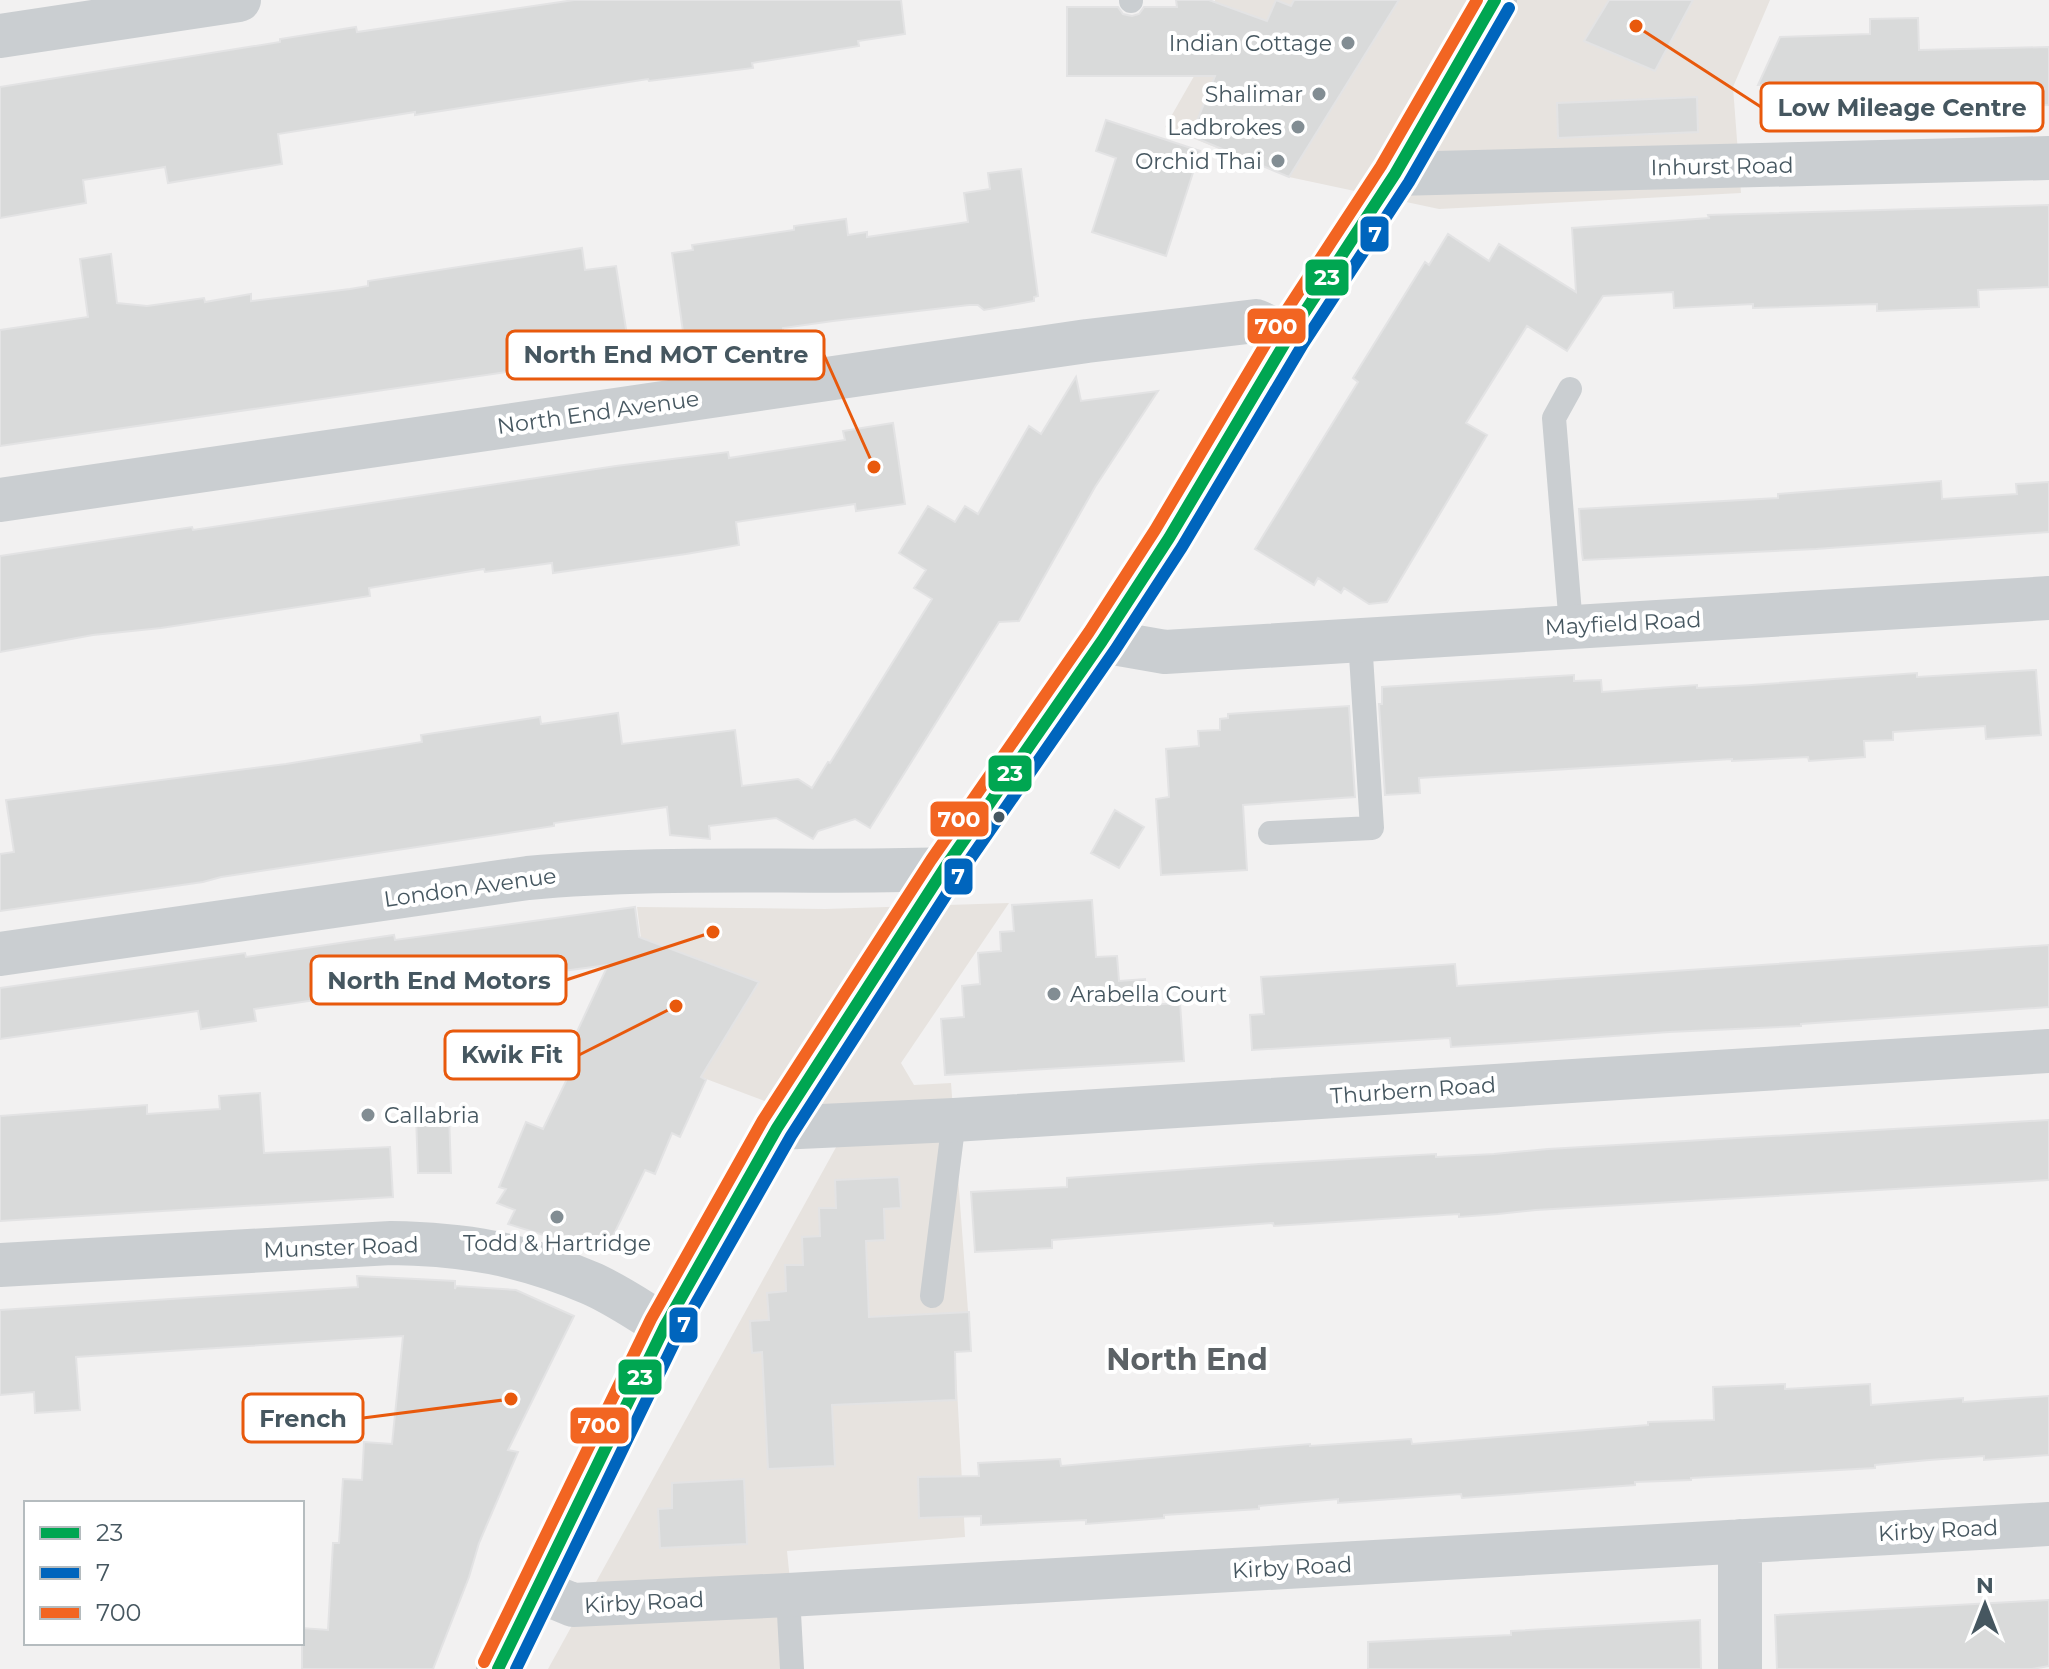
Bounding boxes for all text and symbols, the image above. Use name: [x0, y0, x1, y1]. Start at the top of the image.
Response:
place label: Indian Cottage: [1169, 30, 1332, 57]
marker: Indian Cottage: [1339, 34, 1357, 52]
place label: Shalimar: [1205, 81, 1303, 108]
callout: Low Mileage Centre: [1761, 83, 2043, 131]
marker: Shalimar: [1310, 85, 1328, 103]
text: Low Mileage Centre: [1777, 93, 2027, 122]
place label: Ladbrokes: [1167, 114, 1282, 141]
marker: Ladbrokes: [1289, 118, 1307, 136]
place label: Orchid Thai: [1135, 148, 1262, 175]
marker: Orchid Thai: [1269, 152, 1287, 170]
street label: Inhurst Road: [1650, 152, 1794, 181]
line badge: 7: [1359, 215, 1390, 253]
text: 7: [1368, 221, 1382, 248]
line badge: 23: [1304, 258, 1350, 297]
text: 23: [1314, 264, 1340, 291]
line badge: 700: [1246, 307, 1307, 345]
text: 700: [1254, 313, 1298, 340]
callout: North End MOT Centre: [507, 331, 824, 379]
text: North End MOT Centre: [524, 340, 808, 369]
street label: North End Avenue: [495, 385, 701, 440]
street label: Mayfield Road: [1544, 606, 1702, 641]
line badge: 23: [987, 754, 1033, 793]
text: 23: [997, 760, 1023, 787]
line badge: 700: [929, 800, 990, 838]
text: 700: [937, 806, 981, 833]
unlabelled marker: [991, 809, 1007, 825]
line badge: 7: [943, 857, 974, 896]
street label: London Avenue: [382, 862, 558, 913]
text: 7: [951, 863, 965, 890]
callout: North End Motors: [311, 956, 566, 1004]
text: North End Motors: [327, 966, 551, 995]
place label: Arabella Court: [1070, 981, 1227, 1008]
marker: Arabella Court: [1045, 985, 1063, 1003]
callout: Kwik Fit: [445, 1031, 579, 1079]
text: Kwik Fit: [461, 1040, 564, 1069]
street label: Thurbern Road: [1329, 1071, 1497, 1110]
place label: Callabria: [384, 1102, 480, 1129]
marker: Callabria: [359, 1106, 377, 1124]
marker: Todd & Hartridge: [548, 1208, 566, 1226]
place label: Todd & Hartridge: [463, 1230, 651, 1257]
street label: Munster Road: [263, 1231, 419, 1264]
line badge: 7: [668, 1306, 699, 1344]
text: 7: [677, 1311, 691, 1338]
district label: North End: [1106, 1341, 1268, 1378]
line badge: 23: [617, 1358, 663, 1396]
text: 23: [627, 1364, 653, 1391]
callout: French: [243, 1394, 363, 1442]
text: French: [259, 1404, 347, 1433]
line badge: 700: [569, 1406, 630, 1445]
text: 700: [577, 1412, 621, 1439]
legend: [24, 1501, 304, 1645]
street label: Kirby Road: [1877, 1514, 1999, 1547]
text: 23: [96, 1518, 123, 1547]
street label: Kirby Road: [1231, 1551, 1353, 1584]
text: 7: [96, 1558, 110, 1587]
north arrow: [1945, 1565, 2025, 1645]
text: N: [1976, 1572, 1994, 1599]
street label: Kirby Road: [583, 1586, 705, 1619]
text: 700: [96, 1598, 141, 1627]

